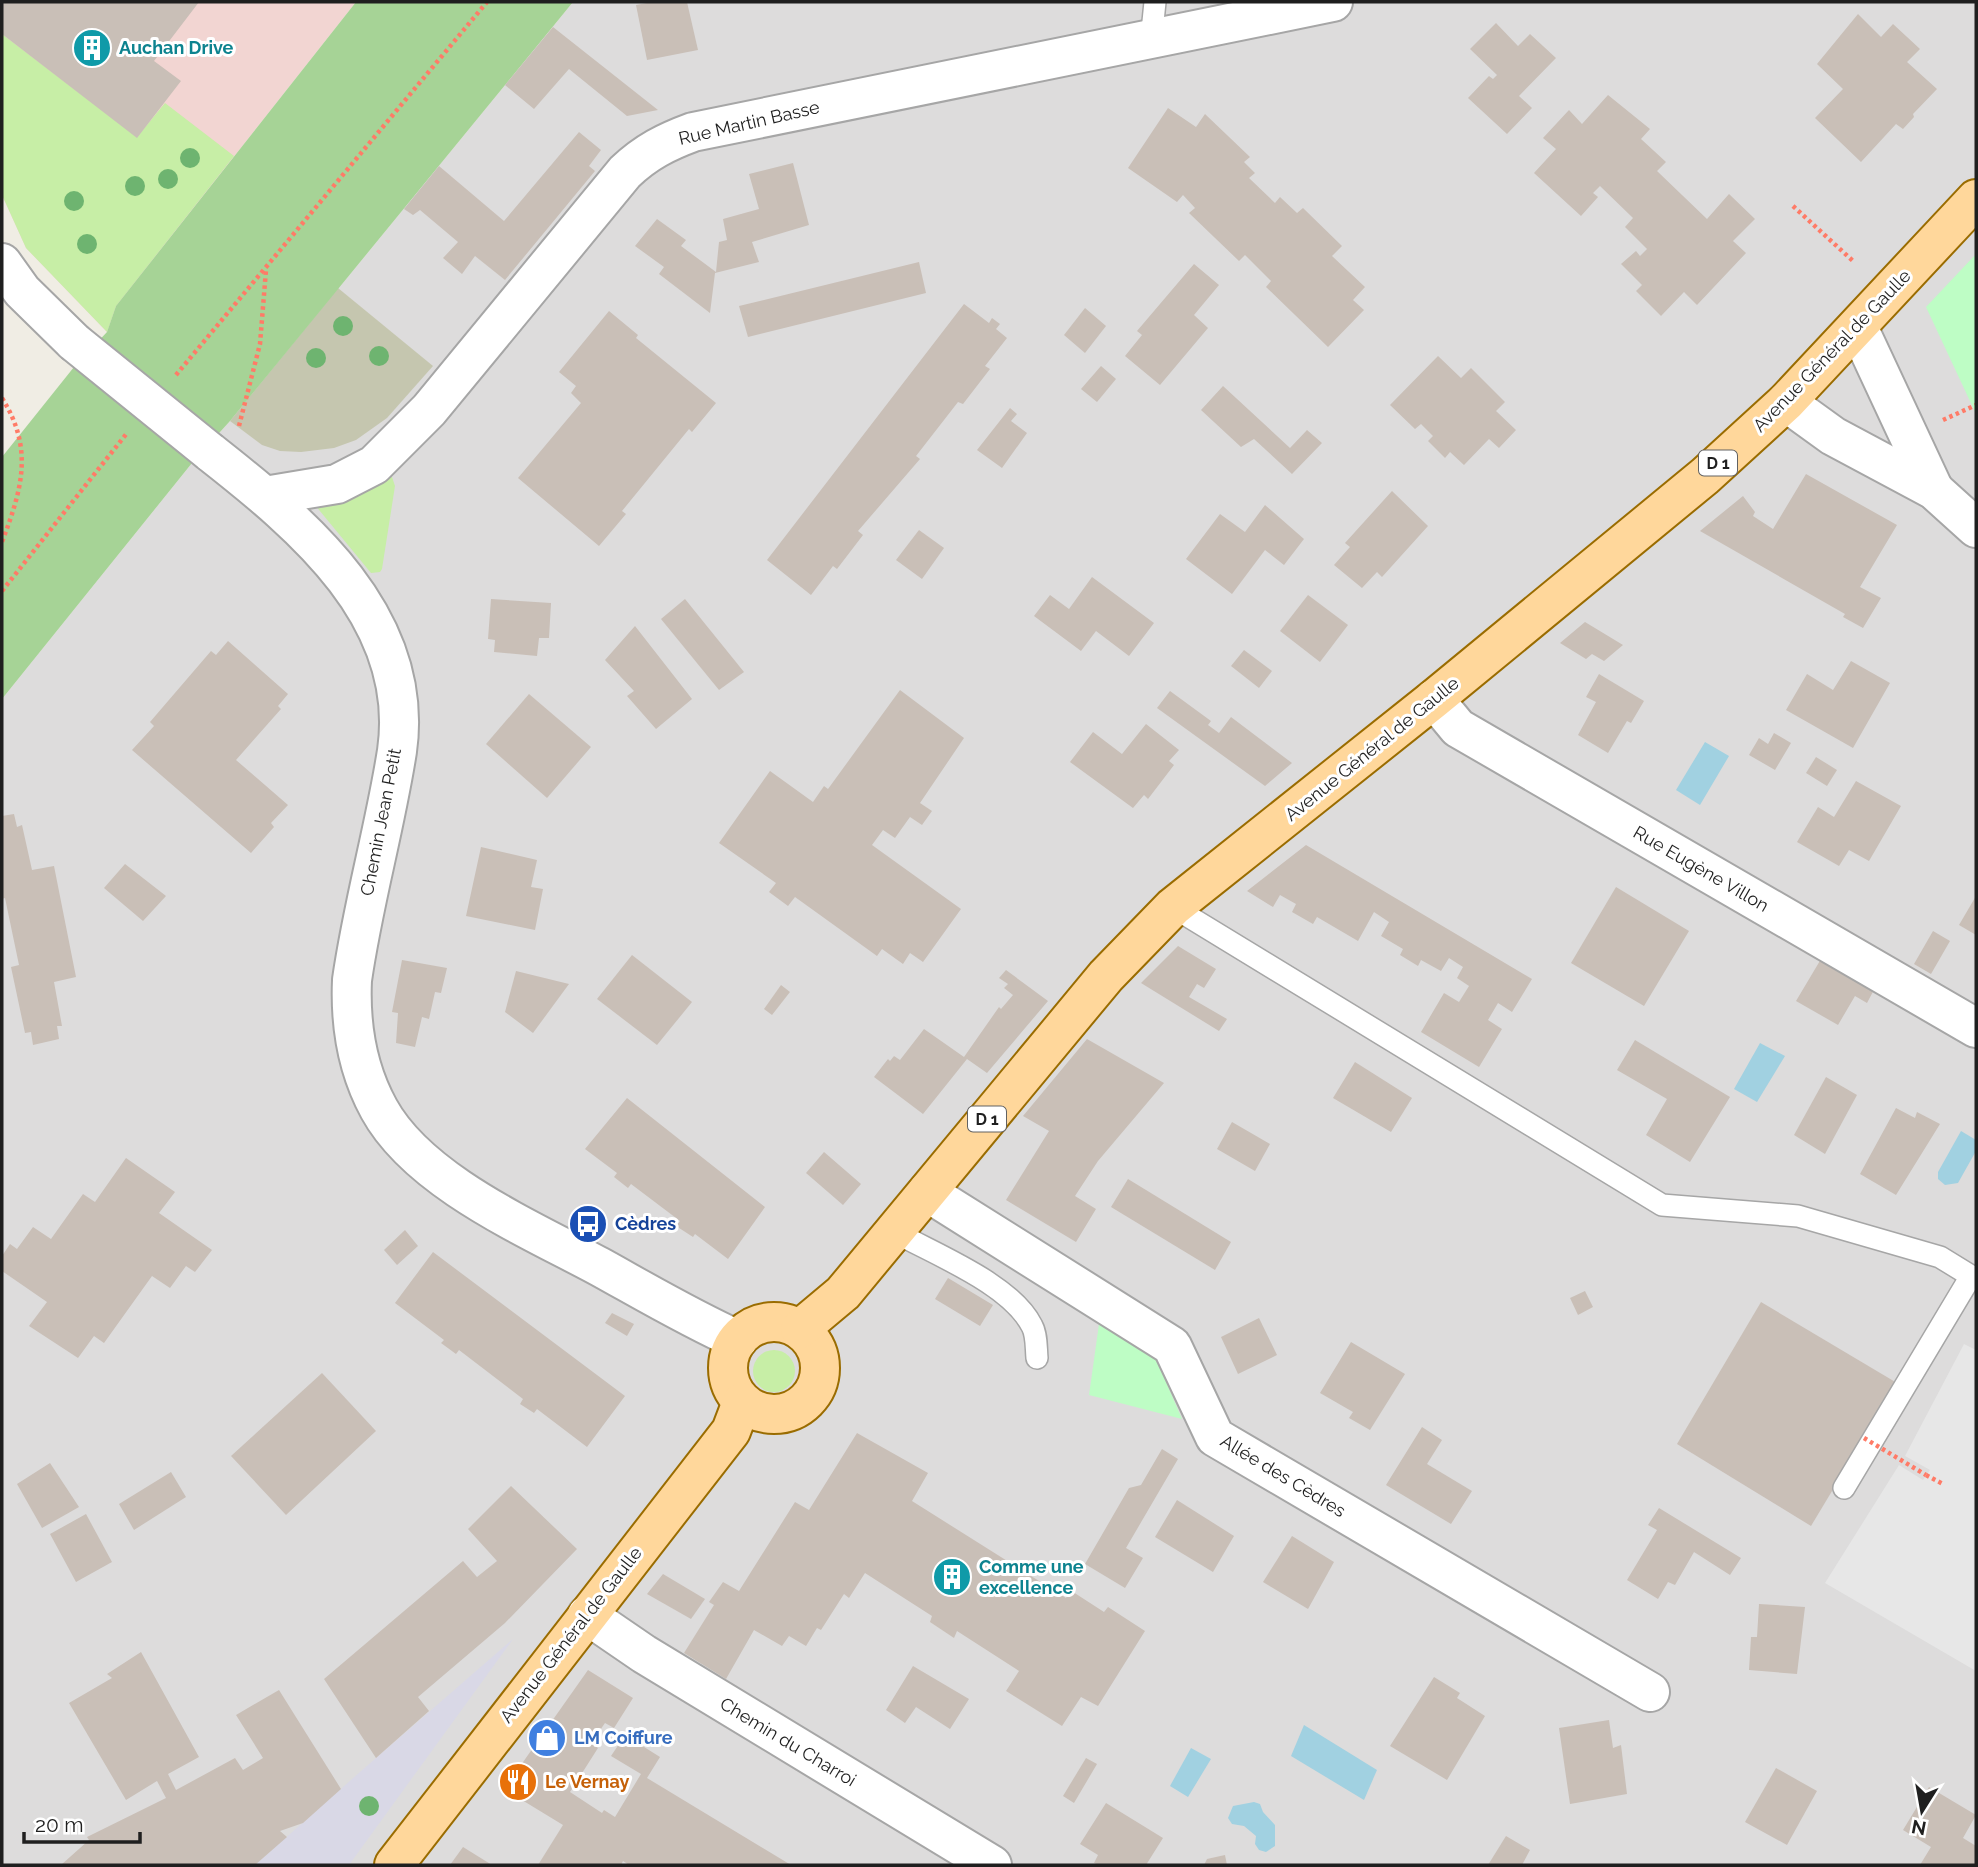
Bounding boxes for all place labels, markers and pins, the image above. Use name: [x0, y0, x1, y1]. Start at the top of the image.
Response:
building icon: Auchan Drive: [71, 27, 113, 69]
place label: Auchan Drive: [119, 37, 234, 58]
bus stop icon: Cèdres: [567, 1203, 609, 1245]
place label: Cèdres: [615, 1213, 676, 1234]
building icon: Comme une excellence: [931, 1556, 973, 1598]
place label: Comme une excellence: [979, 1556, 1084, 1598]
shop icon: LM Coiffure: [526, 1717, 568, 1759]
place label: LM Coiffure: [574, 1727, 673, 1748]
restaurant icon: Le Vernay: [497, 1761, 539, 1803]
place label: Le Vernay: [545, 1771, 629, 1792]

